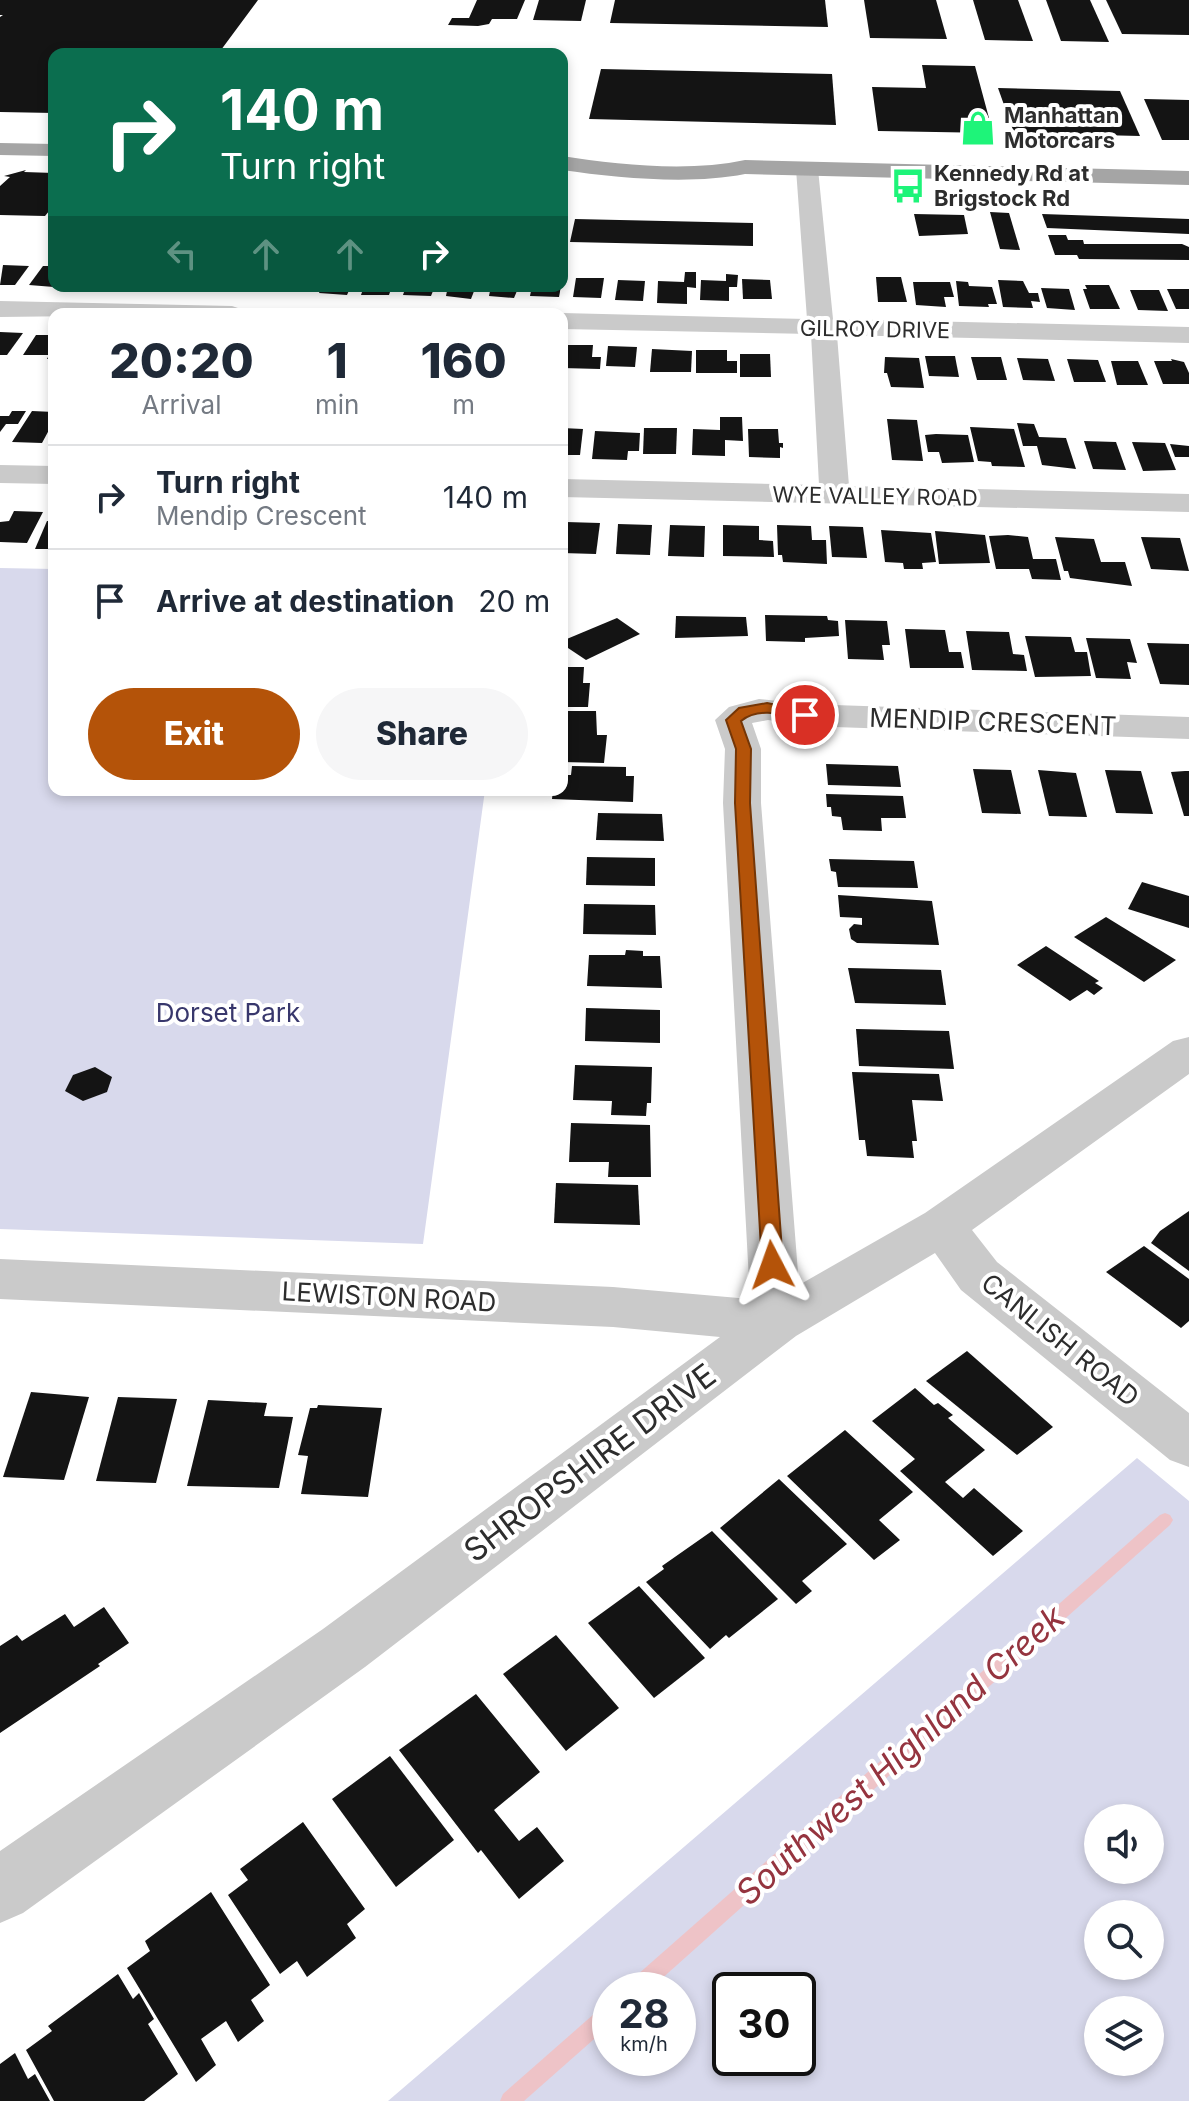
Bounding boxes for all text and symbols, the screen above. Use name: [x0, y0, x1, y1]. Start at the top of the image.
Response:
text: 140 m: [220, 76, 384, 144]
icon: right: [88, 80, 192, 184]
place label: Manhattan Motorcars: [1004, 102, 1119, 153]
shop icon: Manhattan Motorcars: [959, 109, 997, 147]
text: Turn right: [220, 144, 385, 188]
place label: Kennedy Rd at Brigstock Rd: [934, 160, 1089, 211]
bus stop icon: Kennedy Rd at Brigstock Rd: [889, 167, 927, 205]
icon: left: [160, 232, 204, 276]
icon: ahead: [244, 232, 288, 276]
icon: ahead: [328, 232, 372, 276]
icon: right: [412, 232, 456, 276]
street label: GILROY DRIVE: [800, 315, 950, 343]
text: 20:20: [109, 331, 254, 390]
text: 1: [327, 331, 348, 390]
text: 160: [421, 331, 507, 390]
text: Arrival: [141, 389, 221, 420]
text: min: [315, 389, 359, 420]
text: m: [452, 389, 475, 420]
text: Turn right: [156, 464, 300, 500]
icon: right: [88, 475, 132, 519]
text: 140 m: [443, 479, 528, 515]
street label: WYE VALLEY ROAD: [772, 481, 978, 511]
text: Mendip Crescent: [156, 500, 367, 531]
icon: arrive: [88, 579, 132, 623]
text: Arrive at destination: [156, 583, 454, 619]
text: 20 m: [478, 583, 550, 619]
pin: [771, 681, 839, 749]
button: Exit: [88, 688, 300, 780]
button: Share: [316, 688, 528, 780]
icon: arrive: [783, 693, 827, 737]
street label: MENDIP CRESCENT: [869, 702, 1117, 741]
park label: Dorset Park: [156, 997, 300, 1028]
position arrow: [730, 1223, 814, 1307]
street label: CANLISH ROAD: [975, 1267, 1145, 1413]
street label: LEWISTON ROAD: [281, 1275, 497, 1318]
street label: SHROPSHIRE DRIVE: [456, 1355, 723, 1570]
water label: Southwest Highland Creek: [727, 1595, 1073, 1913]
map controls: [1084, 1804, 1164, 2076]
button: sound: [1084, 1804, 1164, 1884]
button: search: [1084, 1900, 1164, 1980]
speed limit sign: 30: [712, 1972, 816, 2076]
text: 28: [618, 1989, 670, 2038]
button: layers: [1084, 1996, 1164, 2076]
text: km/h: [620, 2032, 668, 2056]

